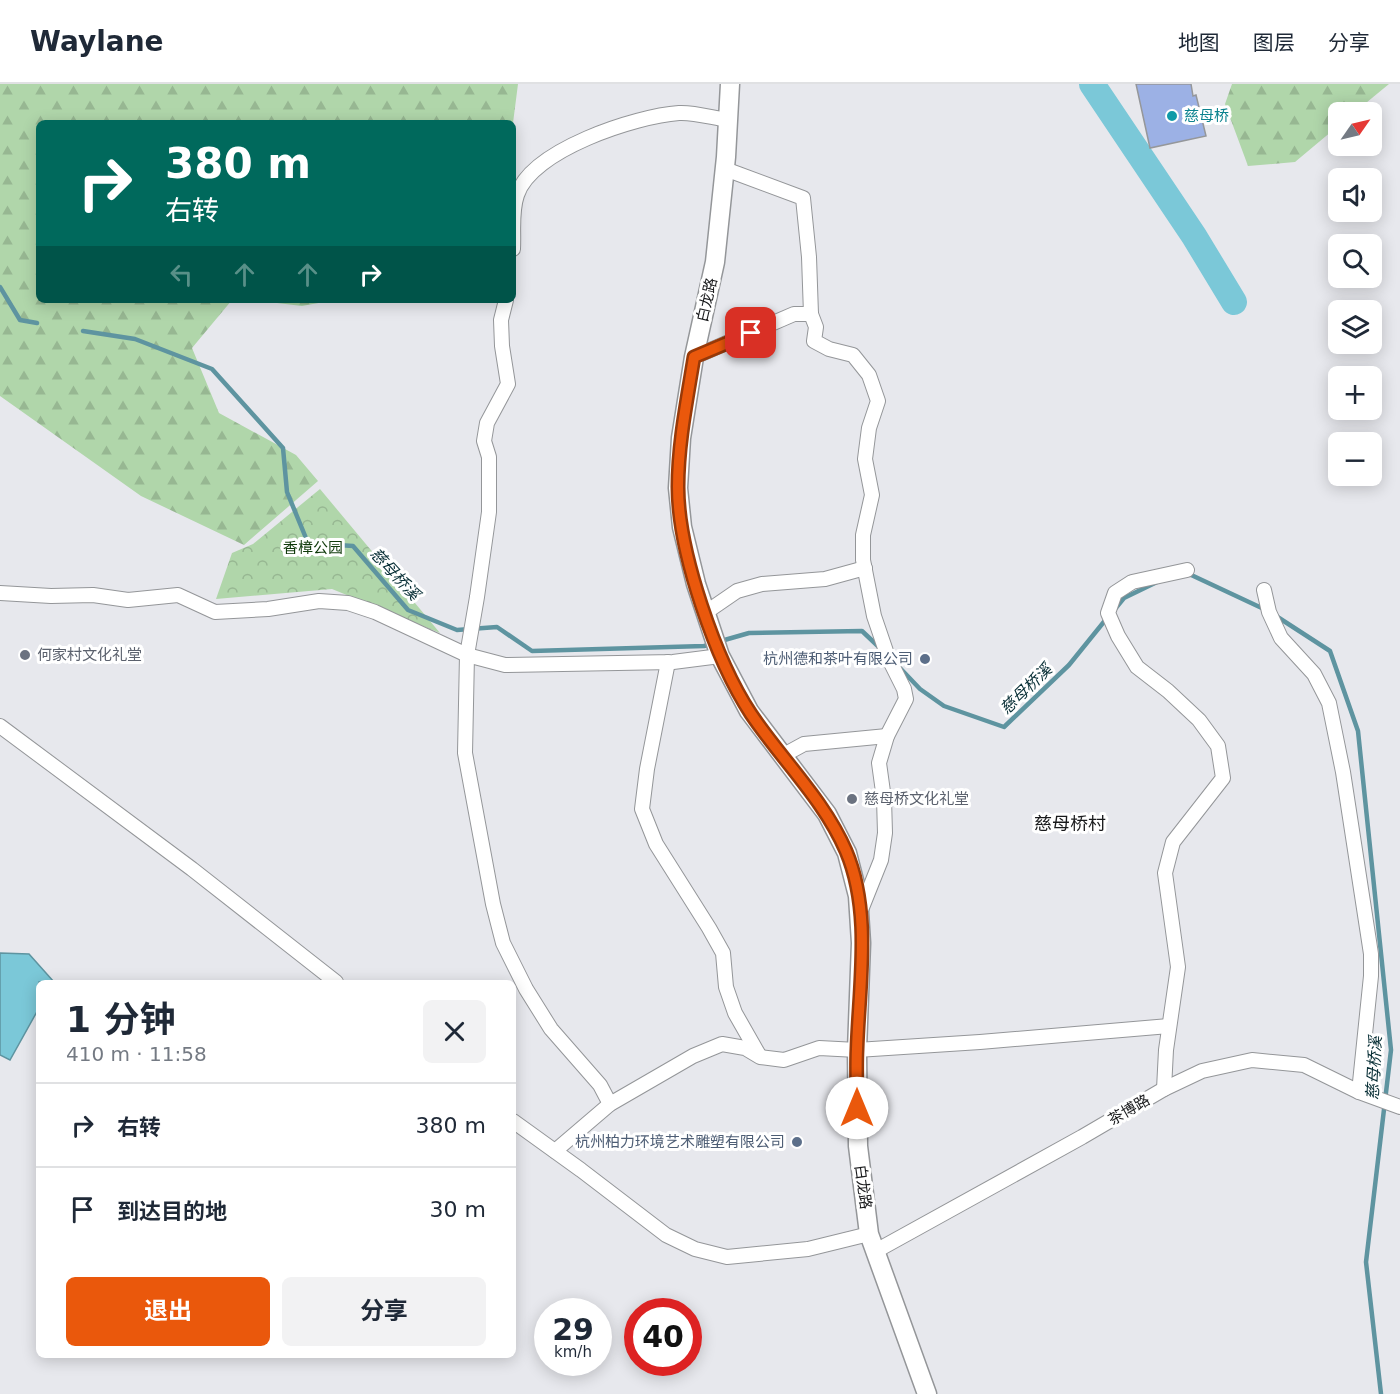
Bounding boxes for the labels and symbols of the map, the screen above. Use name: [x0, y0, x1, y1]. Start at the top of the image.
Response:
north arrow: [1328, 102, 1382, 156]
place label: 慈母桥: [1184, 107, 1229, 125]
marker: 慈母桥: [1165, 109, 1179, 123]
street label: 白龙路: [693, 276, 721, 324]
pin: [725, 307, 776, 358]
park label: 香樟公园: [283, 539, 343, 557]
water label: 慈母桥溪: [366, 544, 425, 605]
place label: 何家村文化礼堂: [37, 646, 142, 664]
marker: 何家村文化礼堂: [18, 648, 32, 662]
place label: 杭州德和茶叶有限公司: [763, 650, 913, 668]
marker: 杭州德和茶叶有限公司: [918, 652, 932, 666]
water label: 慈母桥溪: [996, 659, 1057, 718]
place label: 慈母桥文化礼堂: [864, 790, 969, 808]
marker: 慈母桥文化礼堂: [845, 792, 859, 806]
district label: 慈母桥村: [1034, 813, 1106, 834]
water label: 慈母桥溪: [1363, 1034, 1385, 1100]
position arrow: [825, 1076, 889, 1140]
street label: 茶博路: [1105, 1091, 1153, 1129]
place label: 杭州柏力环境艺术雕塑有限公司: [575, 1133, 785, 1151]
marker: 杭州柏力环境艺术雕塑有限公司: [790, 1135, 804, 1149]
street label: 白龙路: [851, 1163, 875, 1211]
speed limit sign: 40: [624, 1298, 702, 1376]

